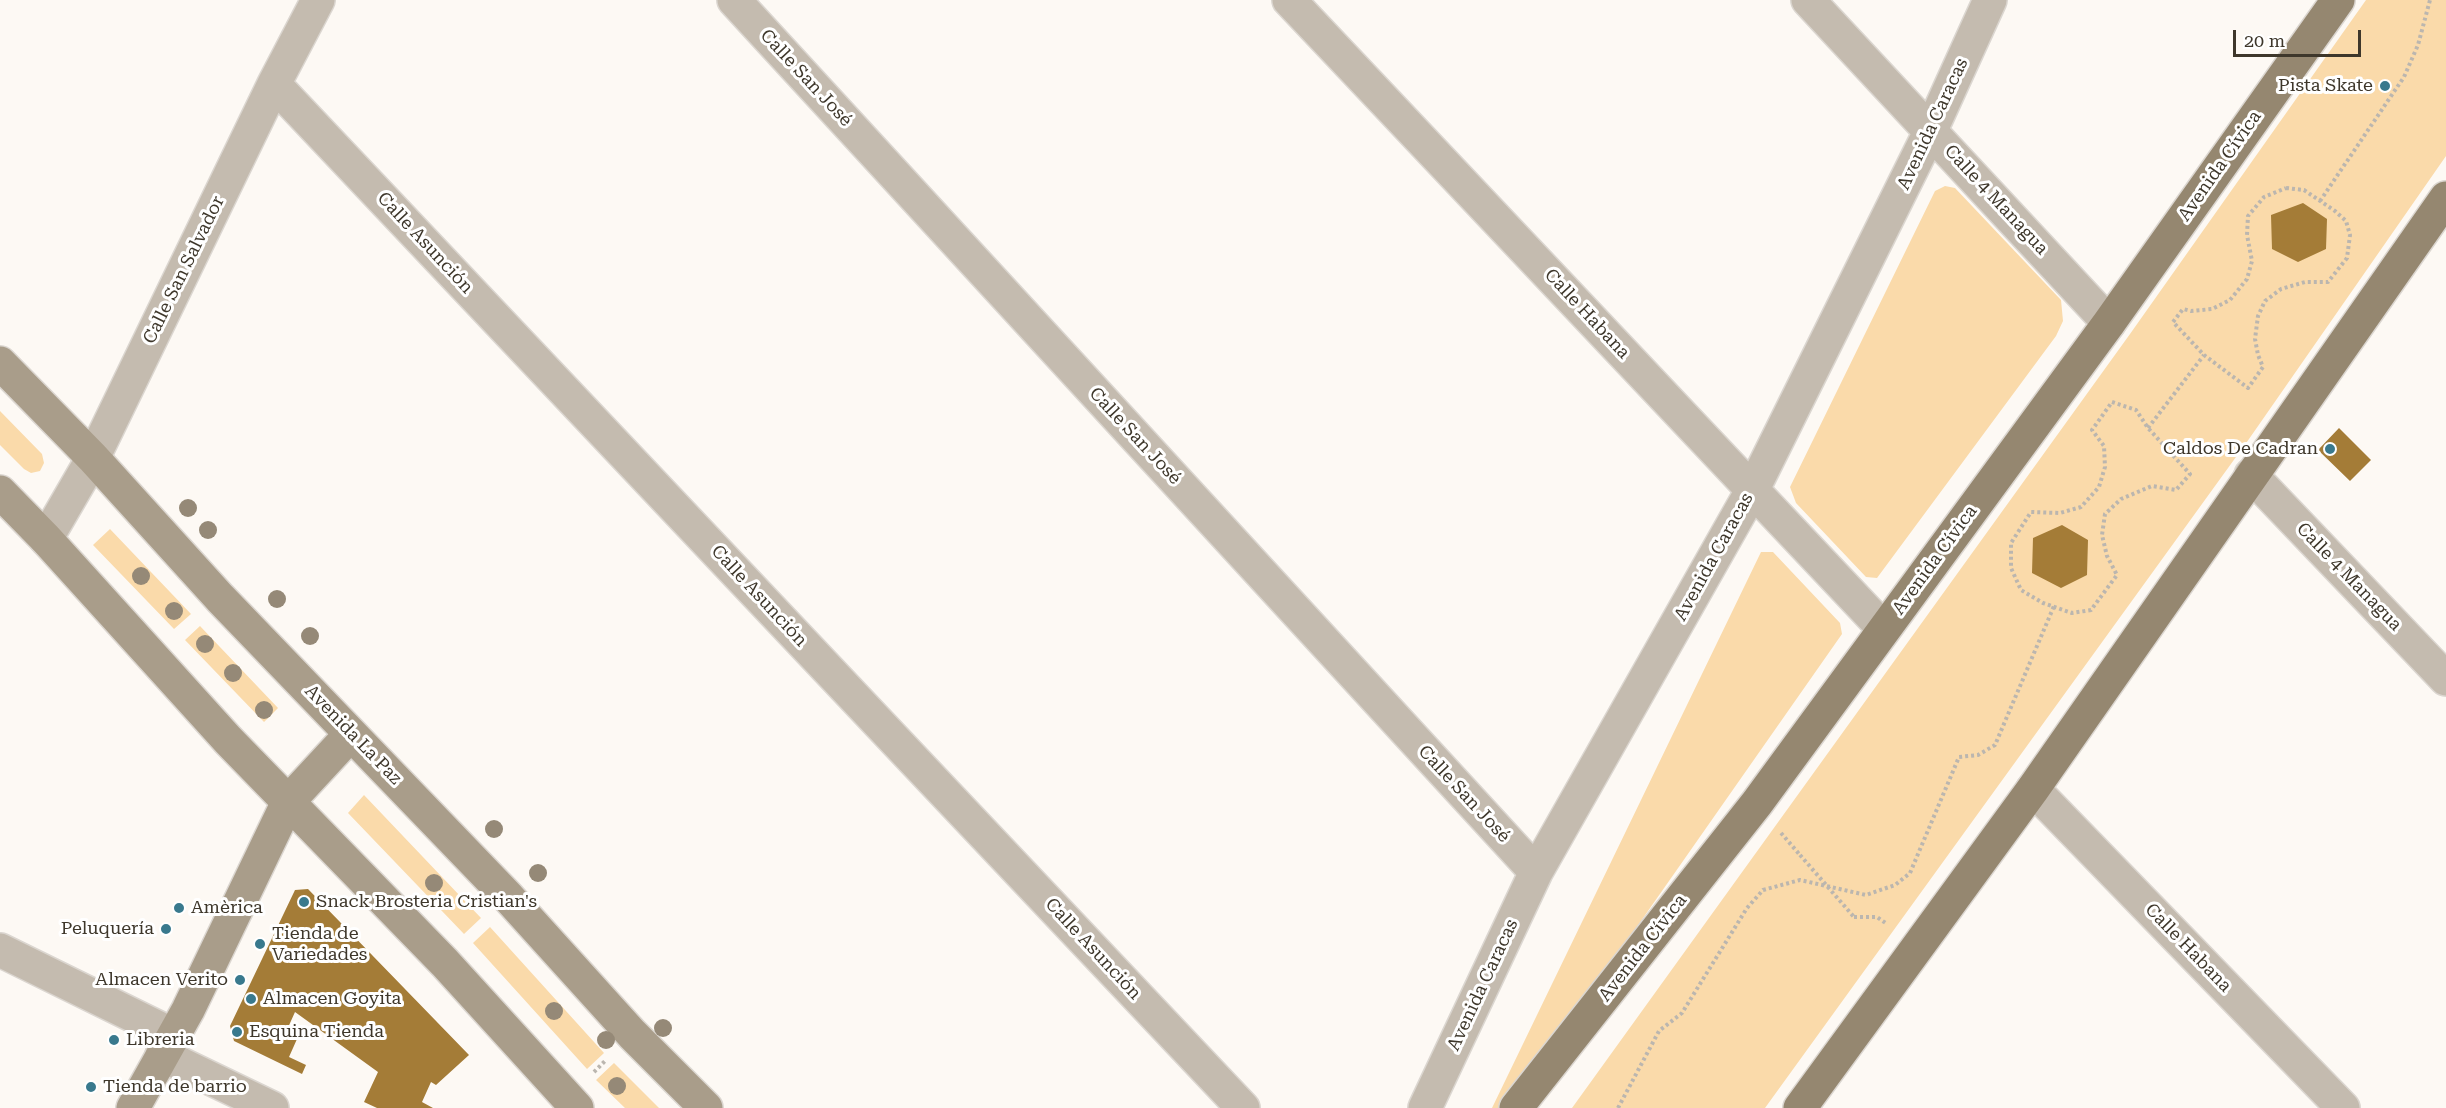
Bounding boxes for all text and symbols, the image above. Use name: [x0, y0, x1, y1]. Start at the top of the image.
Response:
scale bar: [2236, 18, 2364, 56]
street label: Calle San José: [756, 25, 856, 131]
text: 20 m: [2244, 30, 2285, 51]
street label: Avenida Caracas: [1893, 55, 1973, 193]
place label: Pista Skate: [2278, 75, 2373, 97]
marker: Pista Skate: [2378, 79, 2392, 93]
street label: Avenida Cívica: [2174, 107, 2266, 225]
street label: Calle 4 Managua: [1940, 141, 2052, 259]
street label: Calle Asunción: [373, 188, 477, 298]
street label: Calle San Salvador: [139, 193, 229, 347]
street label: Calle Habana: [1540, 264, 1634, 364]
street label: Calle San José: [1085, 383, 1185, 489]
place label: Caldos De Cadran: [2163, 438, 2318, 460]
marker: Caldos De Cadran: [2323, 442, 2337, 456]
street label: Avenida Caracas: [1670, 489, 1758, 625]
street label: Avenida Cívica: [1888, 501, 1982, 619]
street label: Calle 4 Managua: [2292, 518, 2406, 636]
street label: Calle Asunción: [707, 541, 811, 651]
street label: Avenida La Paz: [300, 681, 406, 789]
street label: Calle San José: [1414, 741, 1514, 847]
street label: Avenida Cívica: [1594, 890, 1692, 1006]
place label: Snack Brosteria Cristian's: [316, 891, 537, 913]
street label: Calle Asunción: [1041, 894, 1145, 1004]
marker: Snack Brosteria Cristian's: [297, 895, 311, 909]
place label: Amèrica: [191, 897, 263, 919]
street label: Calle Habana: [2140, 899, 2236, 997]
marker: Amèrica: [172, 901, 186, 915]
street label: Avenida Caracas: [1443, 916, 1523, 1054]
place label: Peluquería: [61, 918, 154, 940]
marker: Peluquería: [159, 922, 173, 936]
place label: Tienda de Variedades: [272, 923, 367, 966]
marker: Tienda de Variedades: [253, 937, 267, 951]
place label: Almacen Verito: [95, 969, 228, 991]
marker: Almacen Verito: [233, 973, 247, 987]
place label: Almacen Goyita: [263, 988, 401, 1010]
marker: Almacen Goyita: [244, 992, 258, 1006]
place label: Esquina Tienda: [249, 1021, 384, 1043]
marker: Esquina Tienda: [230, 1025, 244, 1039]
place label: Libreria: [126, 1029, 194, 1051]
marker: Libreria: [107, 1033, 121, 1047]
place label: Tienda de barrio: [103, 1076, 247, 1098]
marker: Tienda de barrio: [84, 1080, 98, 1094]

